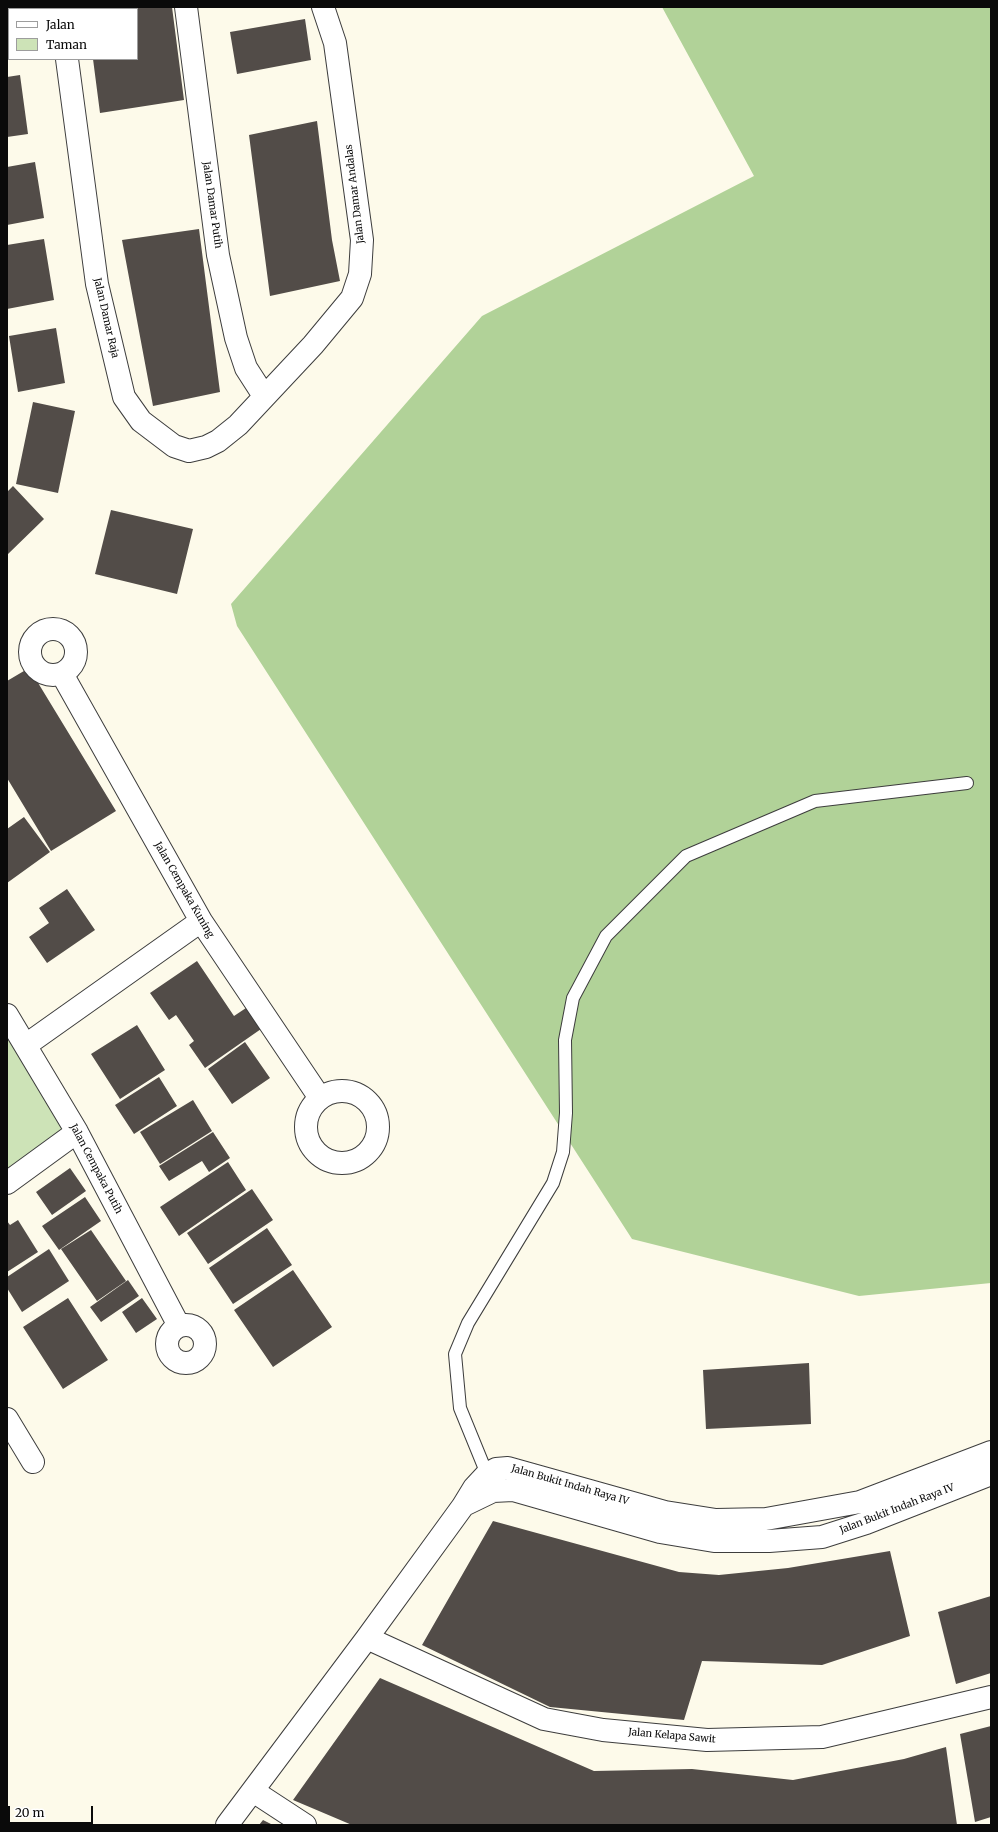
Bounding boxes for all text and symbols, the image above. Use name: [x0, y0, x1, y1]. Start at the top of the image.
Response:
legend: [8, 8, 138, 60]
text: Jalan: [46, 17, 75, 32]
text: Taman: [46, 37, 87, 52]
street label: Jalan Damar Andalas: [343, 144, 367, 244]
street label: Jalan Damar Putih: [200, 161, 224, 249]
street label: Jalan Damar Raja: [91, 277, 121, 359]
street label: Jalan Cempaka Kuning: [152, 840, 216, 940]
street label: Jalan Cempaka Putih: [67, 1122, 125, 1216]
street label: Jalan Bukit Indah Raya IV: [510, 1462, 630, 1508]
street label: Jalan Bukit Indah Raya IV: [838, 1482, 956, 1536]
street label: Jalan Kelapa Sawit: [628, 1726, 716, 1746]
scale bar: [10, 1798, 95, 1824]
text: 20 m: [15, 1805, 44, 1820]

